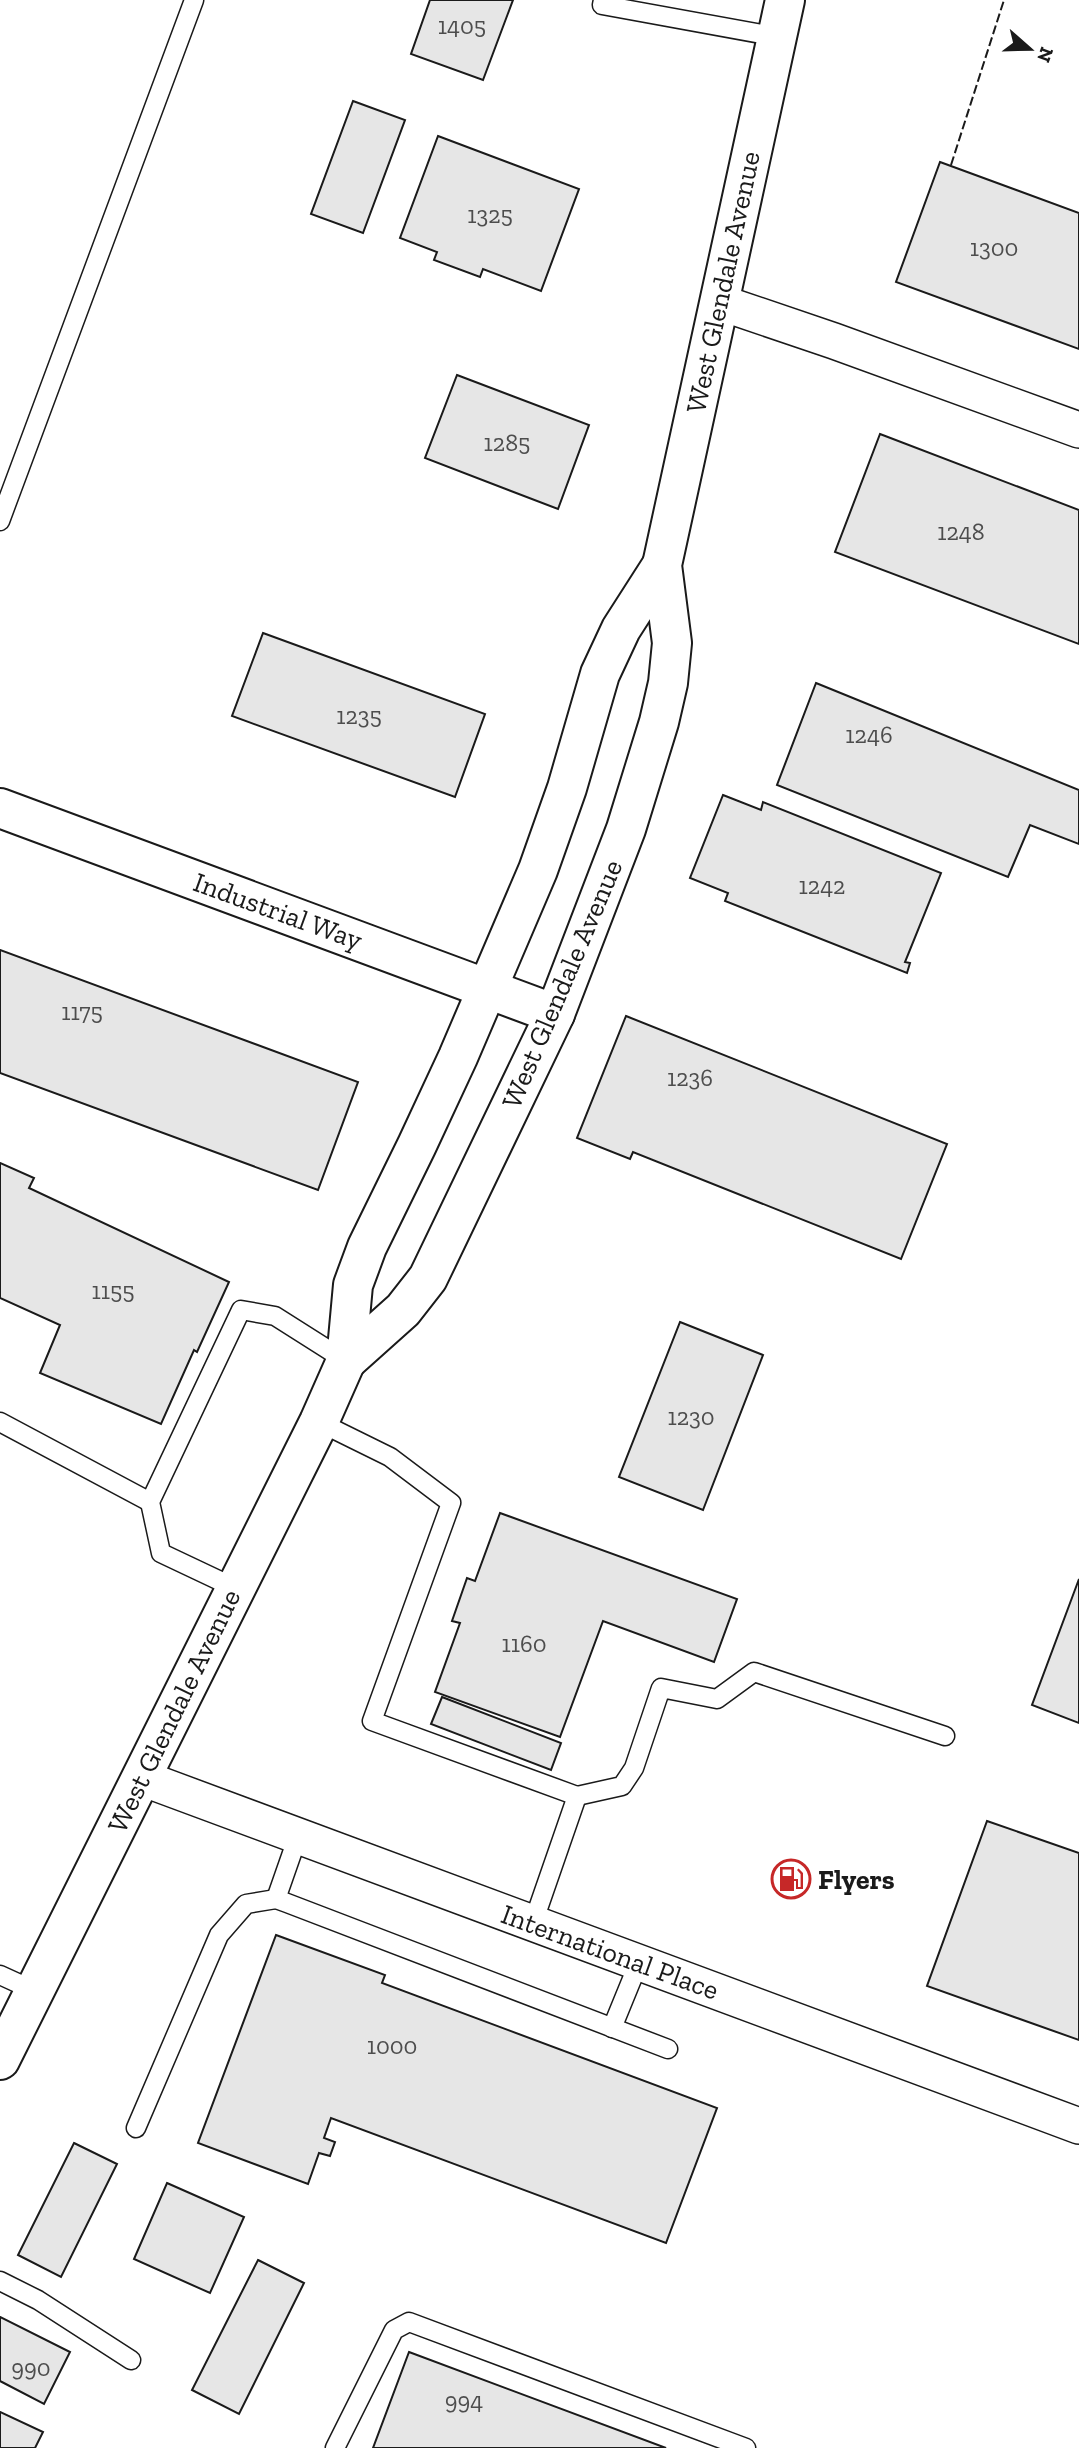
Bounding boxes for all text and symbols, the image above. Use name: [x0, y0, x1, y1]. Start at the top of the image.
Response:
house number: 1405: [438, 11, 486, 40]
north arrow: [995, 14, 1065, 84]
text: N: [1032, 44, 1059, 65]
street label: West Glendale Avenue: [679, 148, 767, 416]
house number: 1325: [467, 200, 513, 229]
house number: 1300: [970, 233, 1018, 262]
house number: 1285: [484, 428, 530, 457]
house number: 1248: [937, 517, 985, 546]
house number: 1235: [336, 701, 382, 730]
house number: 1246: [845, 720, 893, 749]
street label: West Glendale Avenue: [495, 855, 629, 1113]
street label: Industrial Way: [189, 865, 367, 957]
house number: 1242: [799, 871, 845, 900]
house number: 1175: [61, 997, 103, 1026]
house number: 1236: [667, 1063, 713, 1092]
house number: 1155: [91, 1276, 135, 1305]
house number: 1230: [667, 1402, 715, 1431]
street label: West Glendale Avenue: [101, 1584, 247, 1838]
house number: 1160: [501, 1629, 547, 1658]
fuel station icon: Flyers: [770, 1858, 812, 1900]
place label: Flyers: [818, 1863, 895, 1896]
street label: International Place: [497, 1897, 723, 2007]
house number: 1000: [367, 2031, 417, 2060]
house number: 990: [11, 2353, 51, 2382]
house number: 994: [445, 2386, 483, 2415]

